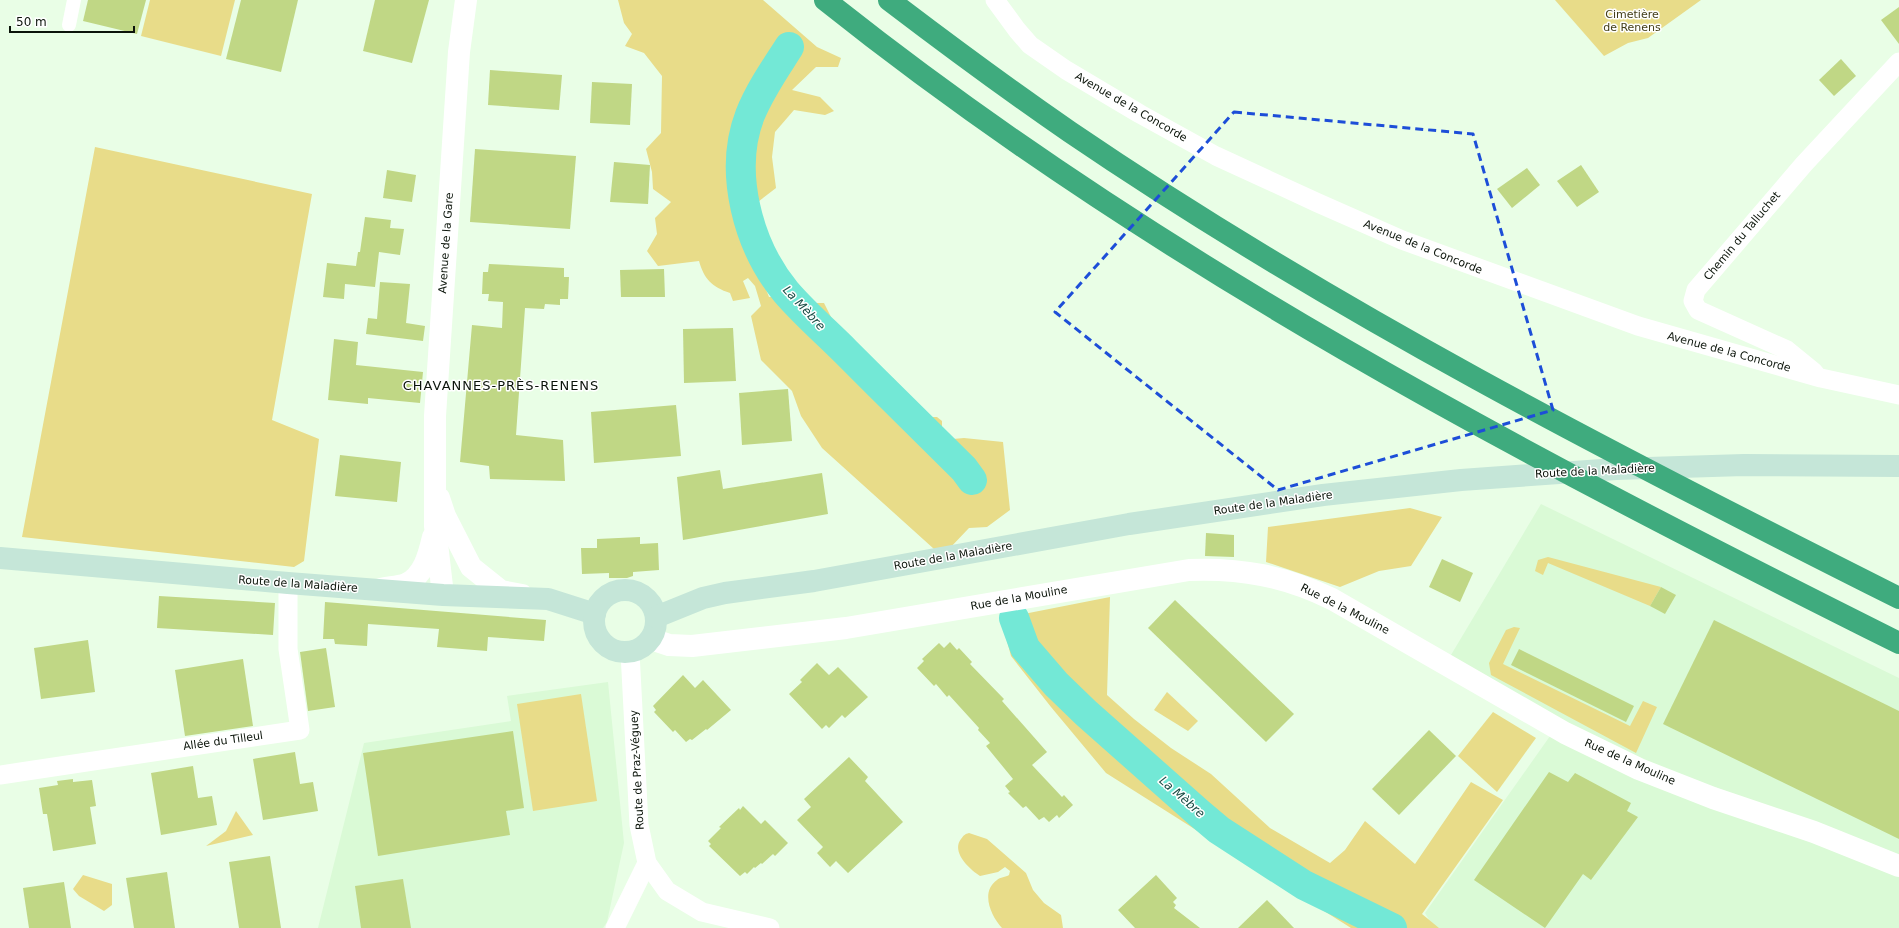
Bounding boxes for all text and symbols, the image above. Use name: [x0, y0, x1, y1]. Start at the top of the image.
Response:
scale bar: [10, 8, 134, 34]
park label: Cimetière de Renens: [1603, 8, 1661, 34]
text: 50 m: [16, 15, 47, 29]
street label: Avenue de la Concorde: [1073, 70, 1190, 145]
street label: Chemin du Talluchet: [1701, 188, 1783, 283]
street label: Avenue de la Gare: [436, 192, 456, 294]
street label: Avenue de la Concorde: [1362, 217, 1485, 277]
water label: La Mèbre: [780, 283, 828, 333]
street label: Avenue de la Concorde: [1666, 329, 1792, 375]
district label: CHAVANNES-PRÈS-RENENS: [403, 378, 599, 393]
street label: Route de la Maladière: [1535, 461, 1655, 481]
street label: Route de la Maladière: [1213, 488, 1333, 518]
street label: Route de la Maladière: [893, 539, 1013, 573]
street label: Route de la Maladière: [238, 573, 358, 595]
street label: Rue de la Mouline: [1298, 581, 1392, 637]
street label: Rue de la Mouline: [970, 583, 1069, 613]
street label: Route de Praz-Véguey: [627, 709, 647, 830]
street label: Allée du Tilleul: [182, 729, 264, 753]
street label: Rue de la Mouline: [1583, 736, 1678, 788]
water label: La Mèbre: [1156, 774, 1208, 820]

